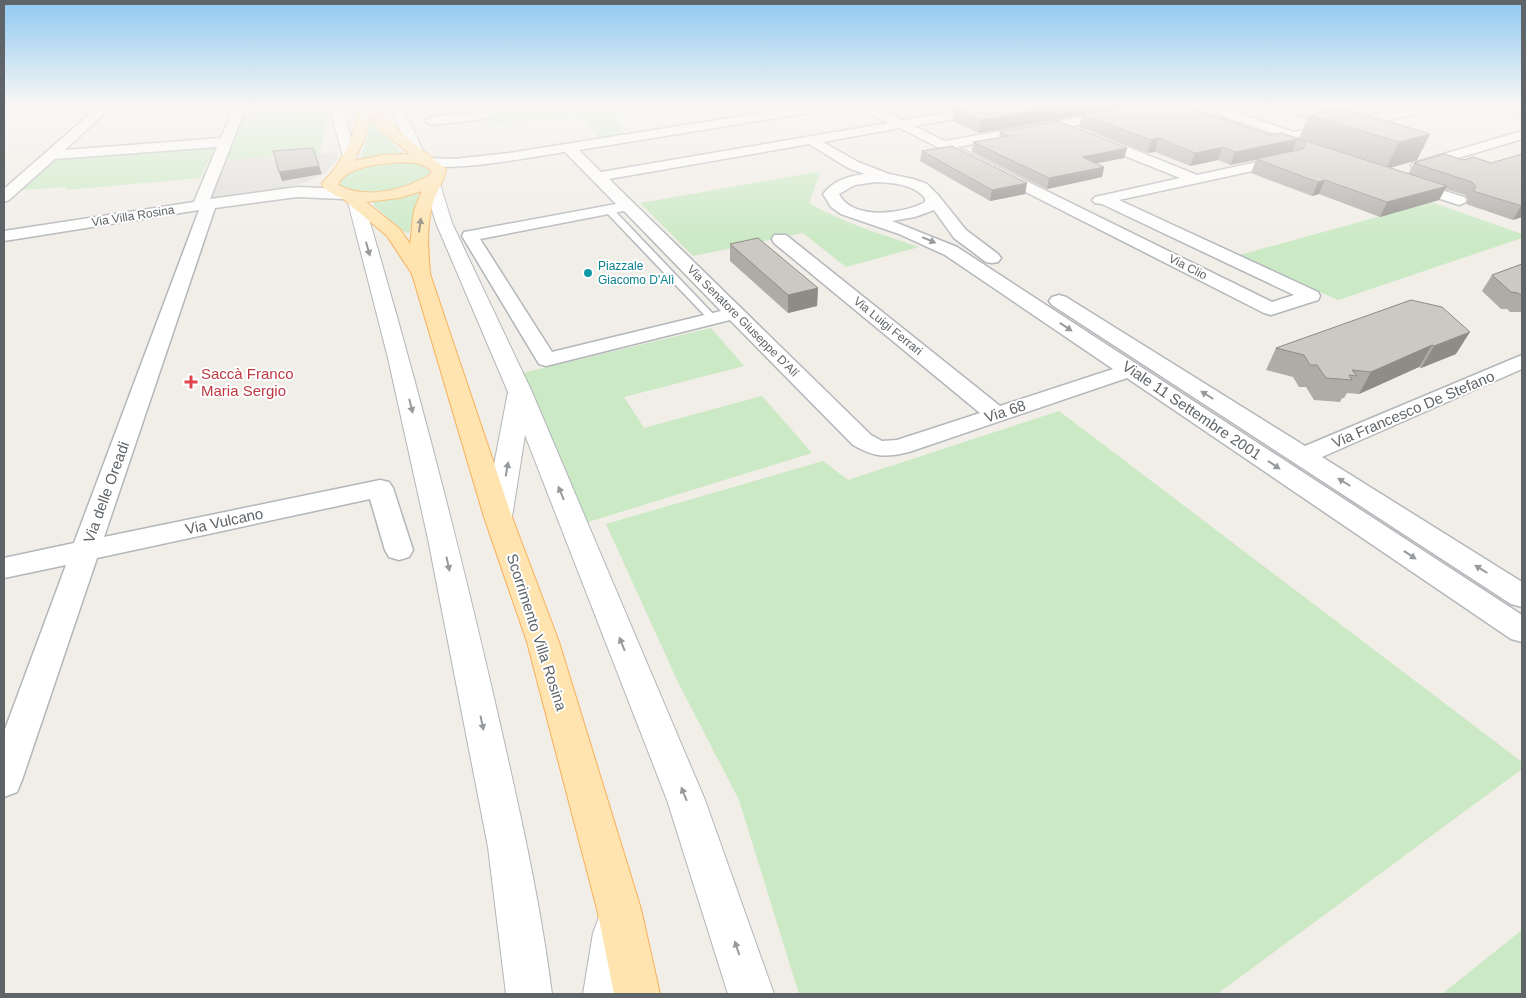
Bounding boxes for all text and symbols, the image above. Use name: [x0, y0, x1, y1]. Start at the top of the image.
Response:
street label: Via Villa Rosina: [91, 202, 176, 229]
one-way arrow: [416, 217, 424, 233]
one-way arrow: [922, 237, 936, 245]
one-way arrow: [364, 242, 372, 257]
street label: Via Clio: [1166, 251, 1210, 283]
place label: Piazzale Giacomo D'Alì: [598, 259, 674, 287]
street label: Via Senatore Giuseppe D'Alí: [684, 262, 802, 380]
marker: Piazzale Giacomo D'Alì: [582, 267, 594, 279]
street label: Via Luigi Ferrari: [851, 294, 925, 358]
one-way arrow: [1059, 322, 1073, 331]
street label: Viale 11 Settembre 2001: [1119, 357, 1265, 463]
place label: Saccà Franco Maria Sergio: [201, 365, 294, 399]
street label: Via Francesco De Stefano: [1329, 367, 1497, 451]
marker: Saccà Franco Maria Sergio: [185, 376, 197, 388]
one-way arrow: [1200, 390, 1214, 400]
street label: Via 68: [982, 396, 1028, 426]
one-way arrow: [407, 398, 415, 413]
street label: Via delle Oreadi: [80, 439, 132, 545]
one-way arrow: [1268, 460, 1281, 470]
one-way arrow: [503, 461, 511, 477]
one-way arrow: [1337, 478, 1351, 487]
one-way arrow: [557, 485, 565, 500]
street label: Via Vulcano: [183, 504, 265, 538]
one-way arrow: [1403, 550, 1416, 560]
street label: Scorrimento Villa Rosina: [504, 551, 571, 713]
one-way arrow: [444, 556, 452, 572]
one-way arrow: [1475, 565, 1488, 574]
one-way arrow: [618, 636, 626, 651]
one-way arrow: [478, 715, 486, 731]
one-way arrow: [679, 787, 687, 801]
one-way arrow: [732, 940, 740, 955]

